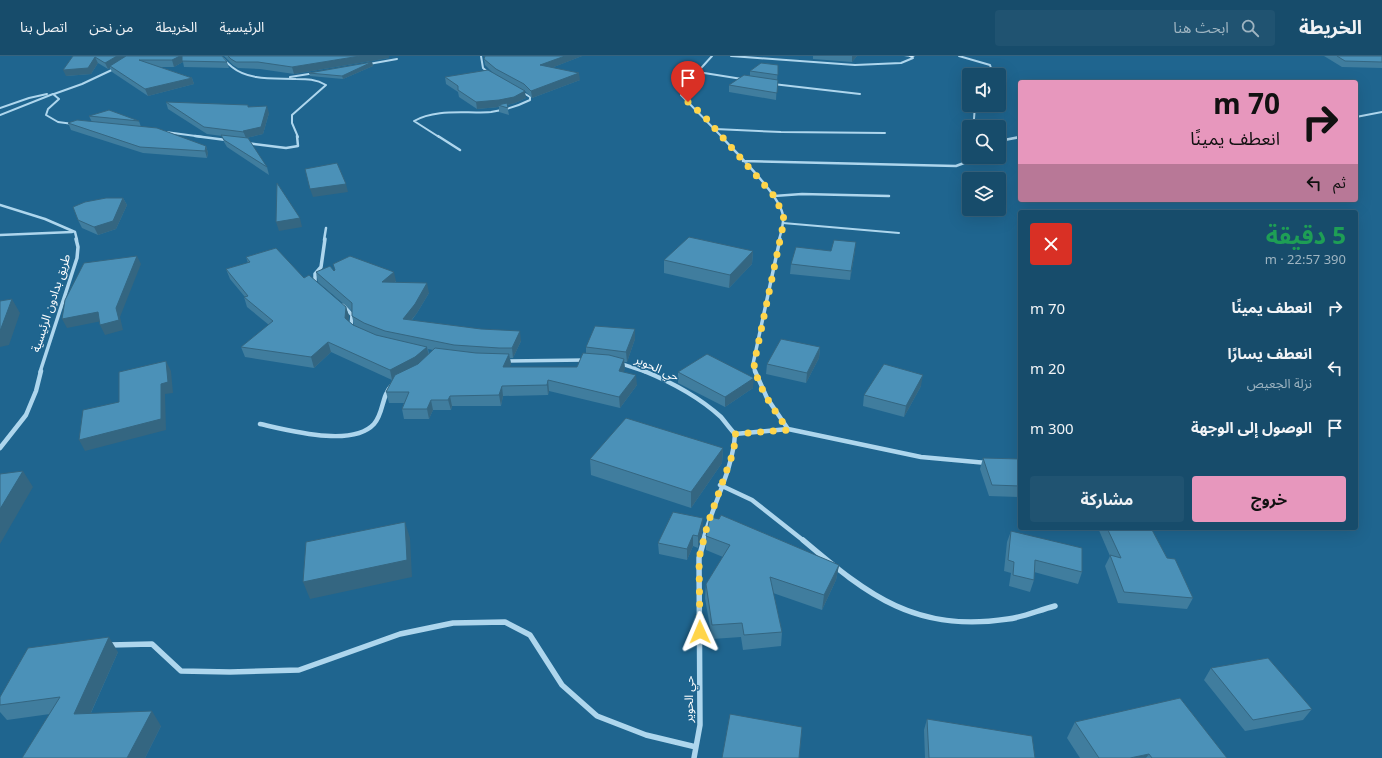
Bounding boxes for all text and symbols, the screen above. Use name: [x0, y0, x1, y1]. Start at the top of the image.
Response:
search box: [995, 10, 1275, 46]
text: الخريطة: [1299, 14, 1362, 40]
text: اتصل بنا: [20, 17, 67, 36]
text: من نحن: [89, 17, 133, 36]
text: الخريطة: [155, 17, 197, 36]
text: الرئيسية: [219, 17, 264, 36]
text: ابحث هنا: [1173, 17, 1229, 37]
icon: search: [1239, 17, 1261, 39]
pin: [671, 61, 705, 102]
icon: arrive: [677, 67, 699, 89]
map controls: [962, 68, 1006, 216]
button: sound: [962, 68, 1006, 112]
text: 70 m: [1213, 84, 1280, 122]
icon: right: [1294, 96, 1346, 148]
button: search: [962, 120, 1006, 164]
text: انعطف يمينًا: [1190, 126, 1280, 150]
button: layers: [962, 172, 1006, 216]
icon: left: [1303, 172, 1325, 194]
text: ثم: [1333, 172, 1346, 192]
text: 5 دقيقة: [1266, 218, 1346, 251]
button: close: [1030, 223, 1072, 265]
text: 390 m · 22:57: [1265, 250, 1346, 268]
street label: طريق بدادون الرئيسية: [27, 252, 74, 354]
text: انعطف يمينًا: [1231, 297, 1312, 317]
icon: right: [1324, 297, 1346, 319]
text: 70 m: [1030, 298, 1065, 318]
text: انعطف يسارًا: [1228, 343, 1312, 363]
street label: حي الحوير: [631, 350, 682, 386]
icon: left: [1324, 357, 1346, 379]
text: 20 m: [1030, 358, 1065, 378]
text: نزلة الجعيص: [1247, 374, 1312, 392]
text: الوصول إلى الوجهة: [1191, 417, 1312, 437]
icon: arrive: [1324, 417, 1346, 439]
text: 300 m: [1030, 418, 1074, 438]
button: مشاركة: [1030, 476, 1184, 522]
button: خروج: [1192, 476, 1346, 522]
position arrow: [679, 611, 721, 653]
street label: حي الحوير: [680, 676, 699, 723]

